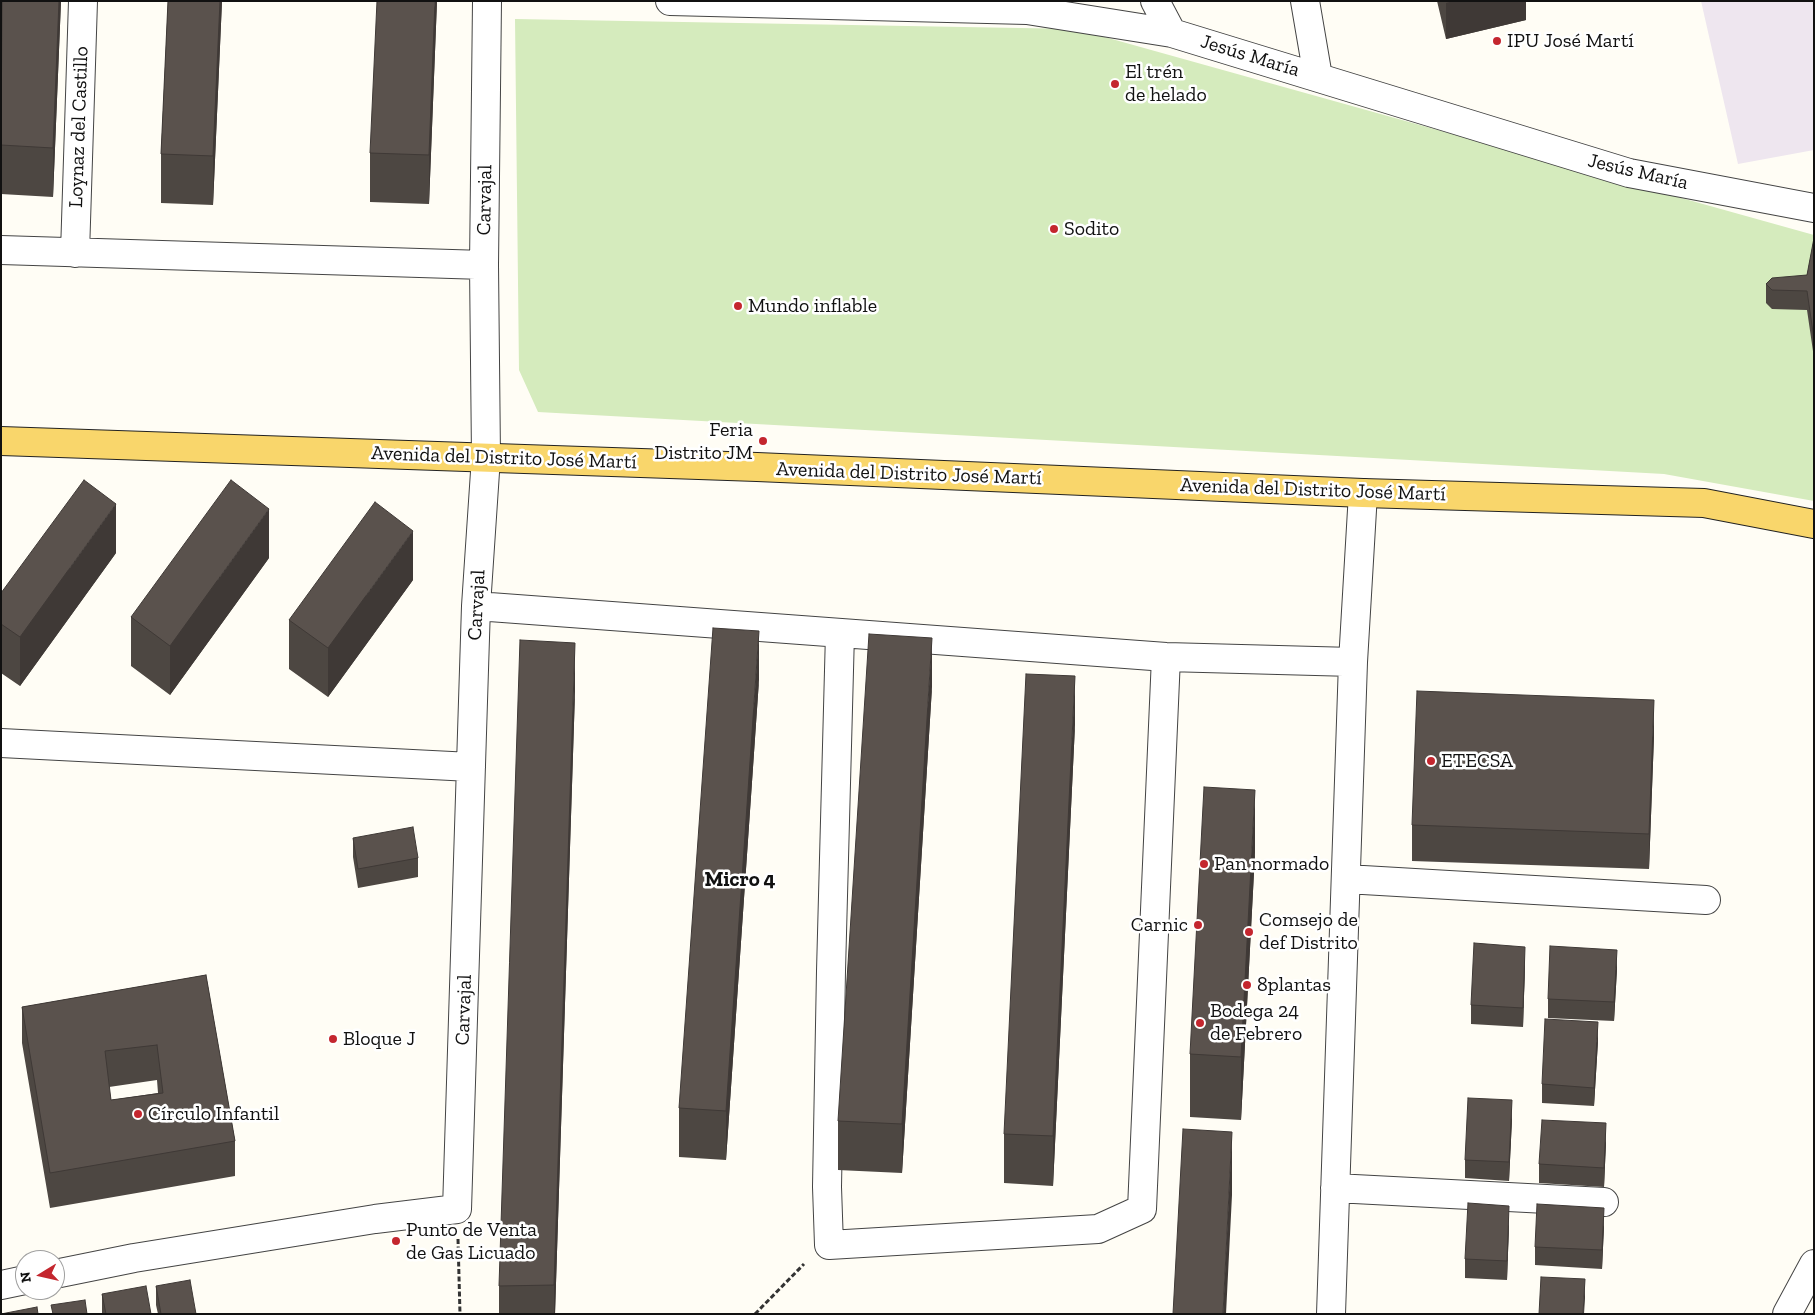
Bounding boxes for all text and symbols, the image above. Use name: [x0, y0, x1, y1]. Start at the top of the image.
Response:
place label: IPU José Martí: [1507, 29, 1634, 53]
street label: Jesús María: [1198, 30, 1302, 82]
marker: IPU José Martí: [1491, 35, 1503, 47]
street label: Loynaz del Castillo: [64, 46, 94, 208]
place label: El trén de helado: [1125, 60, 1207, 107]
marker: El trén de helado: [1109, 78, 1121, 90]
street label: Jesús María: [1586, 149, 1690, 195]
street label: Carvajal: [472, 164, 498, 236]
place label: Sodito: [1064, 217, 1119, 241]
marker: Sodito: [1048, 223, 1060, 235]
place label: Mundo inflable: [748, 294, 877, 318]
marker: Mundo inflable: [732, 300, 744, 312]
place label: Feria Distrito JM: [654, 418, 753, 465]
marker: Feria Distrito JM: [757, 435, 769, 447]
street label: Avenida del Distrito José Martí: [371, 441, 637, 475]
street label: Avenida del Distrito José Martí: [776, 457, 1042, 491]
street label: Avenida del Distrito José Martí: [1180, 473, 1446, 507]
street label: Carvajal: [463, 569, 491, 641]
place label: ETECSA: [1441, 749, 1513, 773]
marker: ETECSA: [1425, 755, 1437, 767]
place label: Pan normado: [1214, 852, 1329, 876]
marker: Pan normado: [1198, 858, 1210, 870]
district label: Micro 4: [704, 867, 776, 893]
place label: Comsejo de def Distrito: [1259, 908, 1358, 955]
place label: Carnic: [1131, 913, 1188, 937]
marker: Carnic: [1192, 919, 1204, 931]
marker: Comsejo de def Distrito: [1243, 926, 1255, 938]
place label: 8plantas: [1257, 973, 1331, 997]
street label: Carvajal: [451, 974, 477, 1046]
marker: 8plantas: [1241, 979, 1253, 991]
place label: Bodega 24 de Febrero: [1210, 999, 1302, 1046]
marker: Bodega 24 de Febrero: [1194, 1017, 1206, 1029]
place label: Bloque J: [343, 1027, 415, 1051]
marker: Bloque J: [327, 1033, 339, 1045]
place label: Círculo Infantil: [148, 1102, 279, 1126]
marker: Círculo Infantil: [132, 1108, 144, 1120]
place label: Punto de Venta de Gas Licuado: [406, 1218, 537, 1265]
marker: Punto de Venta de Gas Licuado: [390, 1235, 402, 1247]
north arrow: [15, 1250, 65, 1300]
text: N: [16, 1271, 35, 1284]

